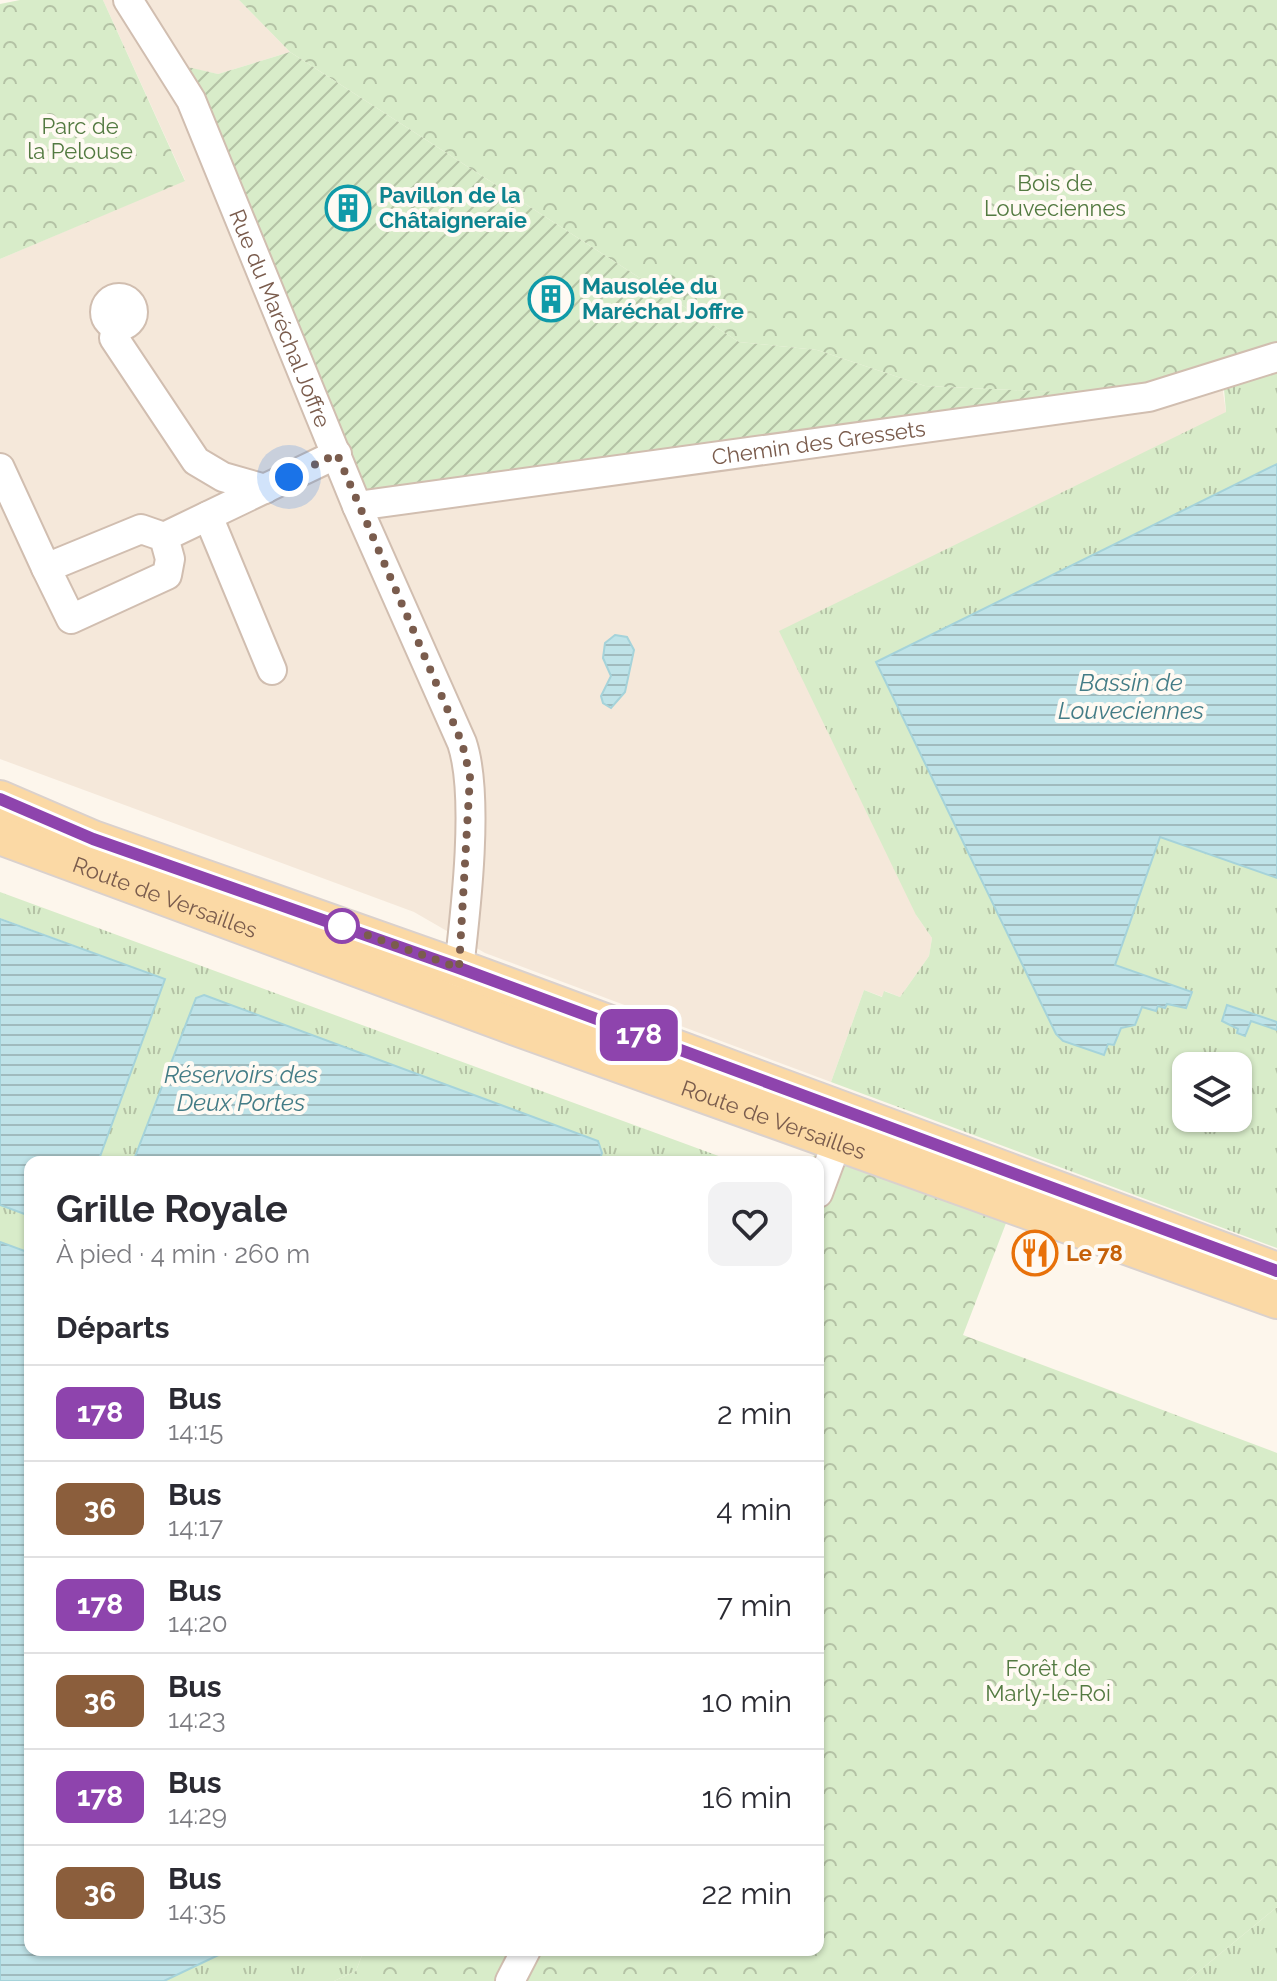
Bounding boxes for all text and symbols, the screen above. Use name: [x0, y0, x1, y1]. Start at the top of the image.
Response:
park label: Parc de la Pelouse: [27, 113, 133, 164]
park label: Bois de Louveciennes: [984, 170, 1126, 221]
place label: Pavillon de la Châtaigneraie: [379, 182, 527, 233]
building icon: Pavillon de la Châtaigneraie: [324, 184, 372, 232]
street label: Rue du Maréchal Joffre: [224, 205, 336, 431]
place label: Mausolée du Maréchal Joffre: [582, 273, 744, 324]
building icon: Mausolée du Maréchal Joffre: [527, 275, 575, 323]
street label: Chemin des Gressets: [710, 415, 927, 470]
your location: [269, 457, 309, 497]
water label: Bassin de Louveciennes: [1058, 668, 1204, 725]
street label: Route de Versailles: [69, 851, 261, 943]
unlabelled marker: [325, 909, 359, 943]
line badge: 178: [593, 1009, 685, 1061]
text: 178: [616, 1018, 662, 1051]
map controls: [1172, 1052, 1252, 1132]
button: layers: [1172, 1052, 1252, 1132]
water label: Réservoirs des Deux Portes: [164, 1060, 318, 1117]
street label: Route de Versailles: [678, 1074, 870, 1165]
button: heart: [708, 1182, 792, 1266]
text: Grille Royale: [56, 1186, 288, 1231]
restaurant icon: Le 78: [1011, 1229, 1059, 1277]
text: À pied · 4 min · 260 m: [56, 1239, 310, 1269]
place label: Le 78: [1066, 1240, 1123, 1266]
text: Départs: [56, 1310, 170, 1345]
text: Bus: [168, 1381, 222, 1416]
text: 178: [77, 1396, 123, 1429]
text: 2 min: [717, 1396, 792, 1431]
text: 14:15: [168, 1416, 224, 1446]
text: Bus: [168, 1477, 222, 1512]
text: 36: [84, 1492, 116, 1525]
text: 4 min: [716, 1492, 792, 1527]
text: 14:17: [168, 1512, 223, 1542]
text: Bus: [168, 1573, 222, 1608]
text: 178: [77, 1588, 123, 1621]
text: 7 min: [717, 1588, 792, 1623]
text: 14:20: [168, 1608, 228, 1638]
park label: Forêt de Marly-le-Roi: [985, 1655, 1111, 1706]
text: Bus: [168, 1669, 222, 1704]
text: 36: [84, 1684, 116, 1717]
text: 10 min: [702, 1684, 792, 1719]
text: 14:23: [168, 1704, 226, 1734]
text: Bus: [168, 1765, 222, 1800]
text: 178: [77, 1780, 123, 1813]
text: 16 min: [702, 1780, 792, 1815]
text: 14:29: [168, 1800, 227, 1830]
text: Bus: [168, 1861, 222, 1896]
text: 36: [84, 1876, 116, 1909]
text: 22 min: [701, 1876, 792, 1911]
text: 14:35: [168, 1896, 226, 1926]

